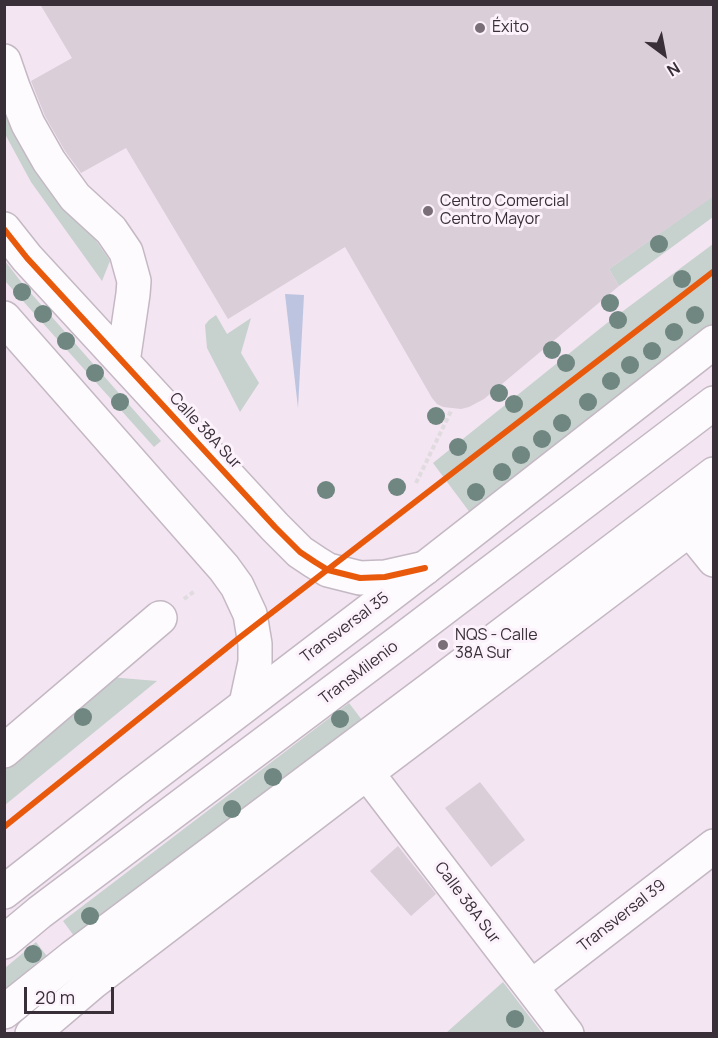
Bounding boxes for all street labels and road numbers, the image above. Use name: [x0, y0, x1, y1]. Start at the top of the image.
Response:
street label: Calle 38A Sur: [165, 389, 245, 473]
street label: Transversal 35: [297, 589, 393, 667]
street label: TransMilenio: [316, 637, 402, 709]
street label: Calle 38A Sur: [430, 859, 504, 947]
street label: Transversal 39: [574, 876, 670, 956]

